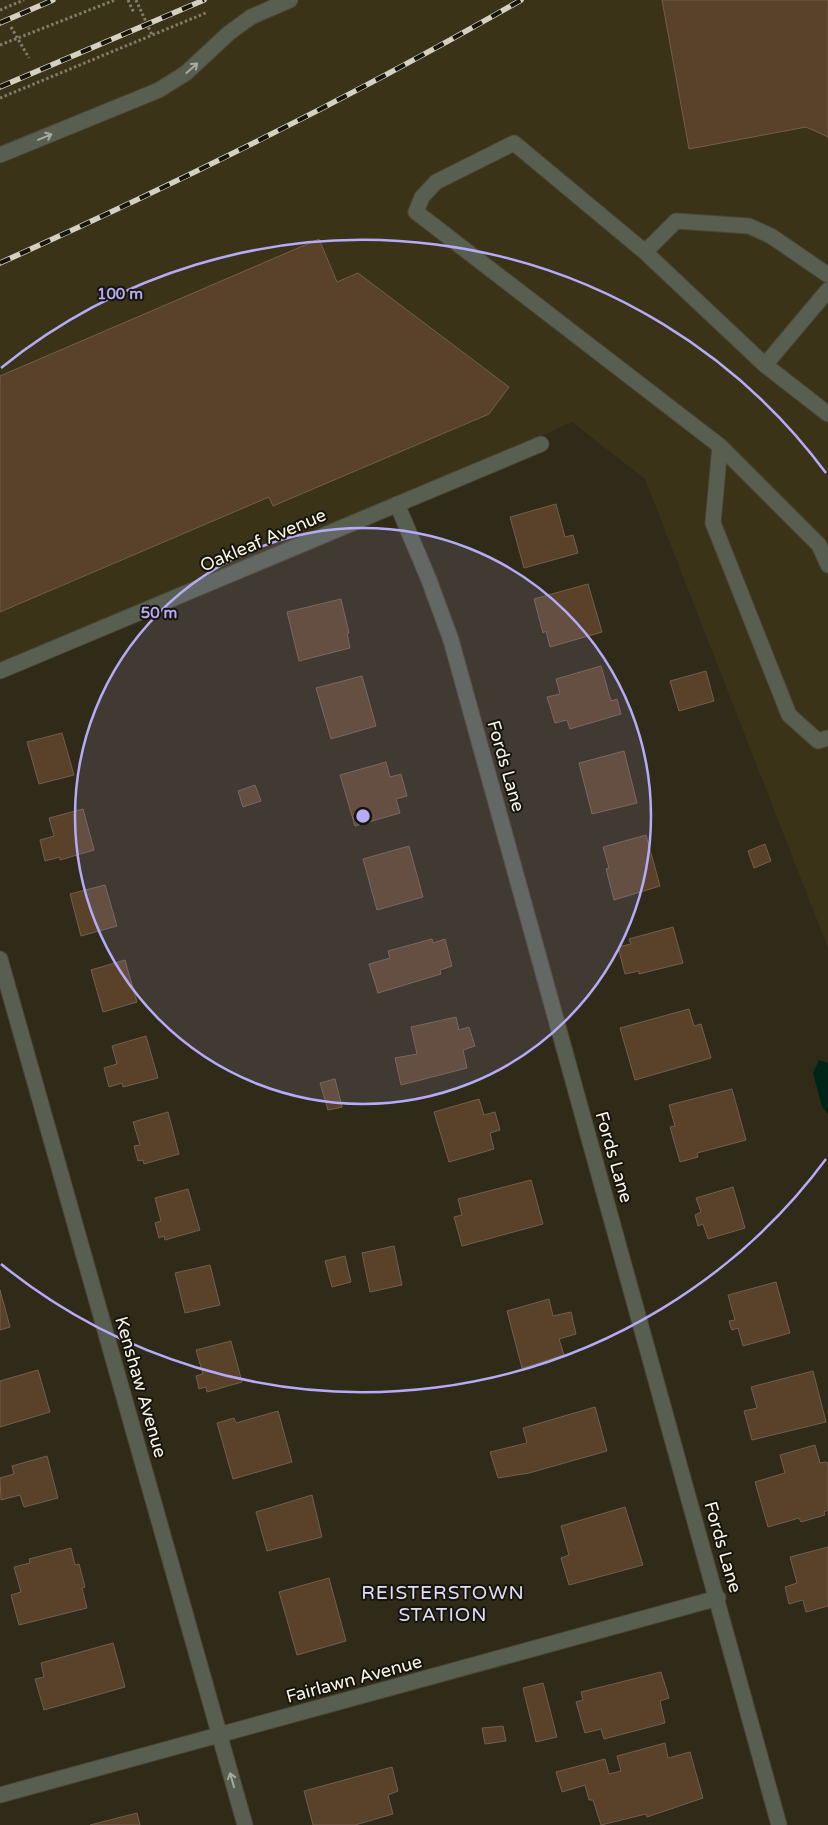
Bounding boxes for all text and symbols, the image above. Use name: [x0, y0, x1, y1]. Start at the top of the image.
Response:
one-way arrow: [185, 62, 198, 74]
one-way arrow: [37, 131, 52, 141]
text: 100 m: [97, 285, 143, 303]
street label: Oakleaf Avenue: [197, 504, 329, 576]
text: 50 m: [141, 604, 177, 622]
street label: Fords Lane: [482, 718, 530, 814]
centre of rings: [354, 807, 372, 825]
street label: Fords Lane: [590, 1109, 638, 1205]
street label: Kenshaw Avenue: [110, 1314, 172, 1460]
street label: Fords Lane: [699, 1499, 747, 1595]
district label: REISTERSTOWN STATION: [361, 1582, 525, 1626]
street label: Fairlawn Avenue: [284, 1650, 424, 1708]
one-way arrow: [227, 1773, 237, 1789]

